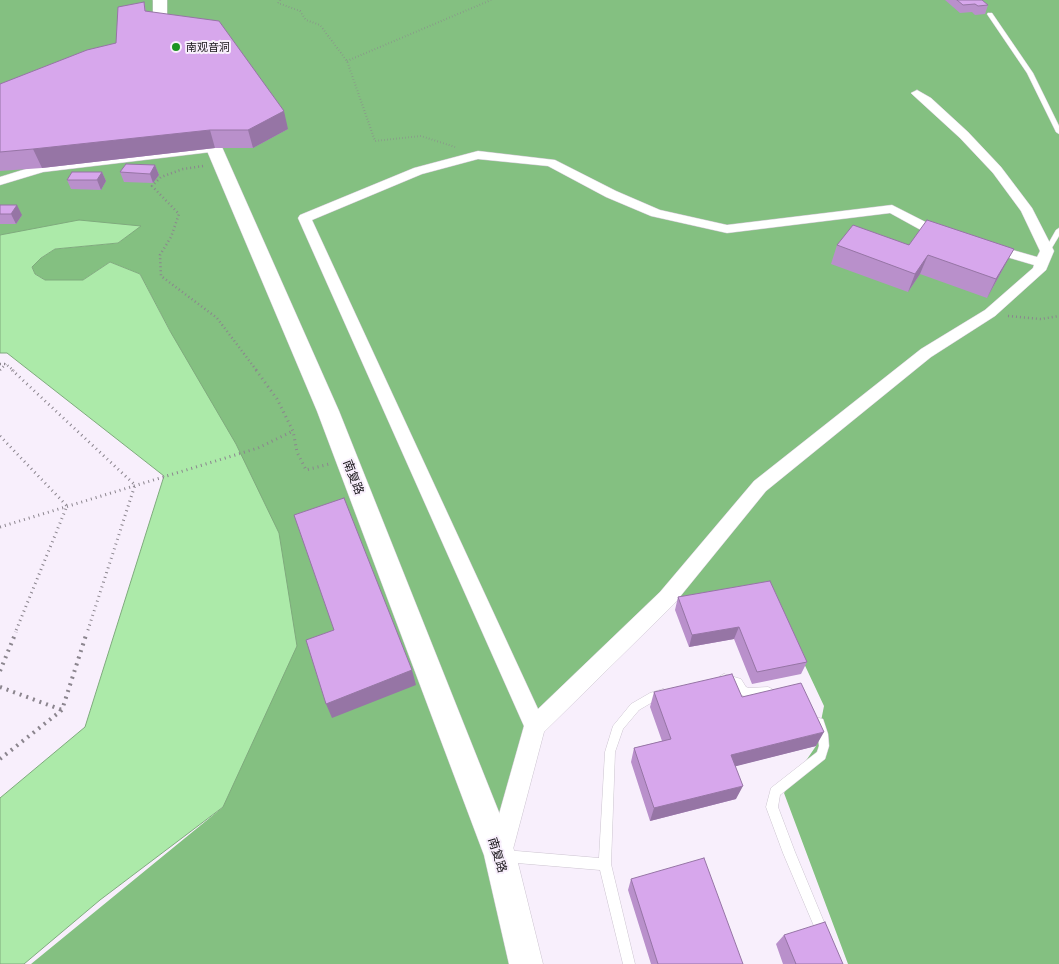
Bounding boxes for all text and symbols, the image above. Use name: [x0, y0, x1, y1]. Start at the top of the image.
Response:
place label: 南观音洞: [186, 40, 230, 54]
marker: 南观音洞: [170, 41, 182, 53]
street label: 南复路: [341, 458, 367, 496]
street label: 南复路: [486, 836, 510, 874]

